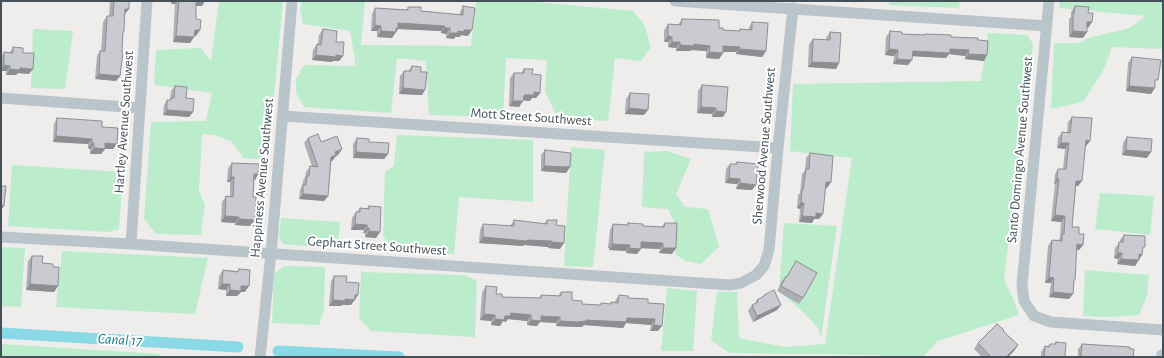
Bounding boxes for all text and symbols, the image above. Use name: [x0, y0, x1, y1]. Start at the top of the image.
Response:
street label: Hartley Avenue Southwest: [111, 50, 137, 194]
street label: Santo Domingo Avenue Southwest: [1003, 56, 1037, 244]
street label: Sherwood Avenue Southwest: [749, 67, 779, 225]
street label: Happiness Avenue Southwest: [247, 98, 277, 258]
street label: Mott Street Southwest: [470, 104, 592, 130]
street label: Gephart Street Southwest: [307, 233, 447, 259]
water label: Canal 17: [97, 330, 143, 350]

